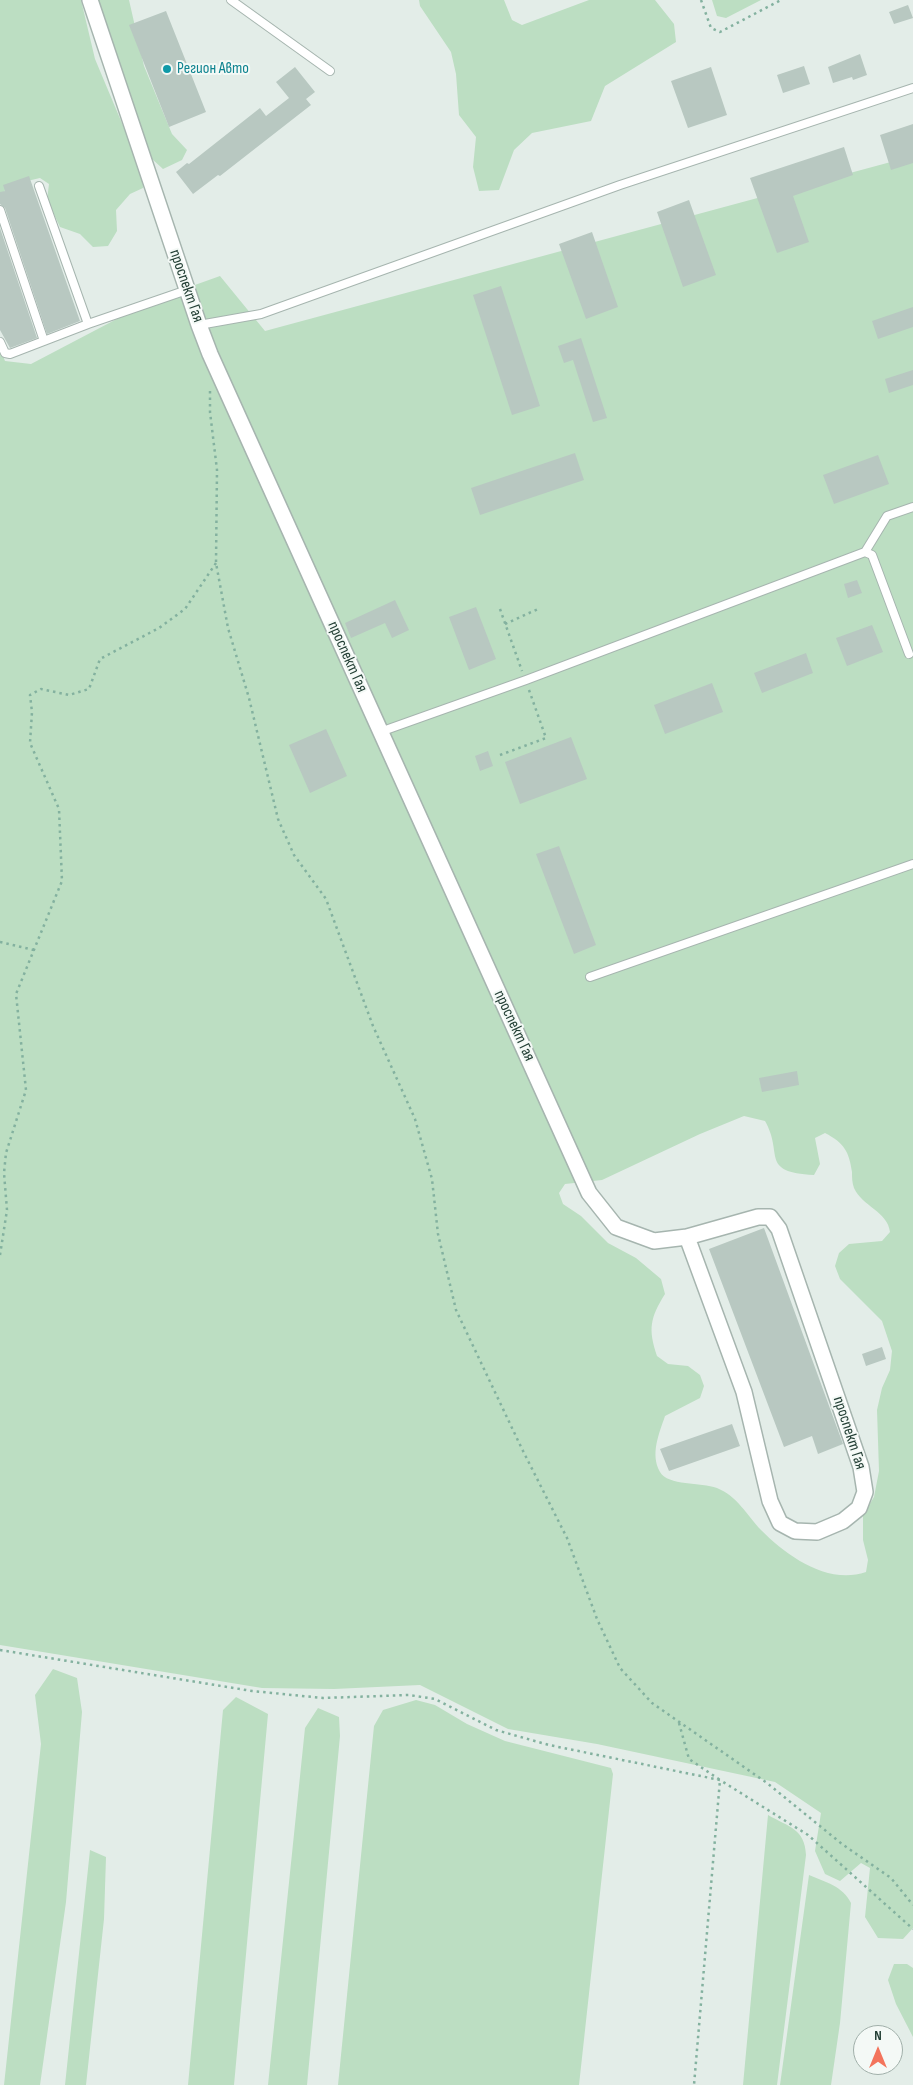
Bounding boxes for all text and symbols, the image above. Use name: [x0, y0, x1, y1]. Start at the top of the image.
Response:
place label: Регион Авто: [177, 59, 249, 79]
marker: Регион Авто: [161, 63, 173, 75]
street label: проспект Гая: [165, 247, 207, 325]
street label: проспект Гая: [323, 619, 371, 695]
street label: проспект Гая: [489, 988, 539, 1064]
street label: проспект Гая: [828, 1394, 870, 1472]
north arrow: [853, 2025, 903, 2075]
text: N: [874, 2027, 882, 2044]

